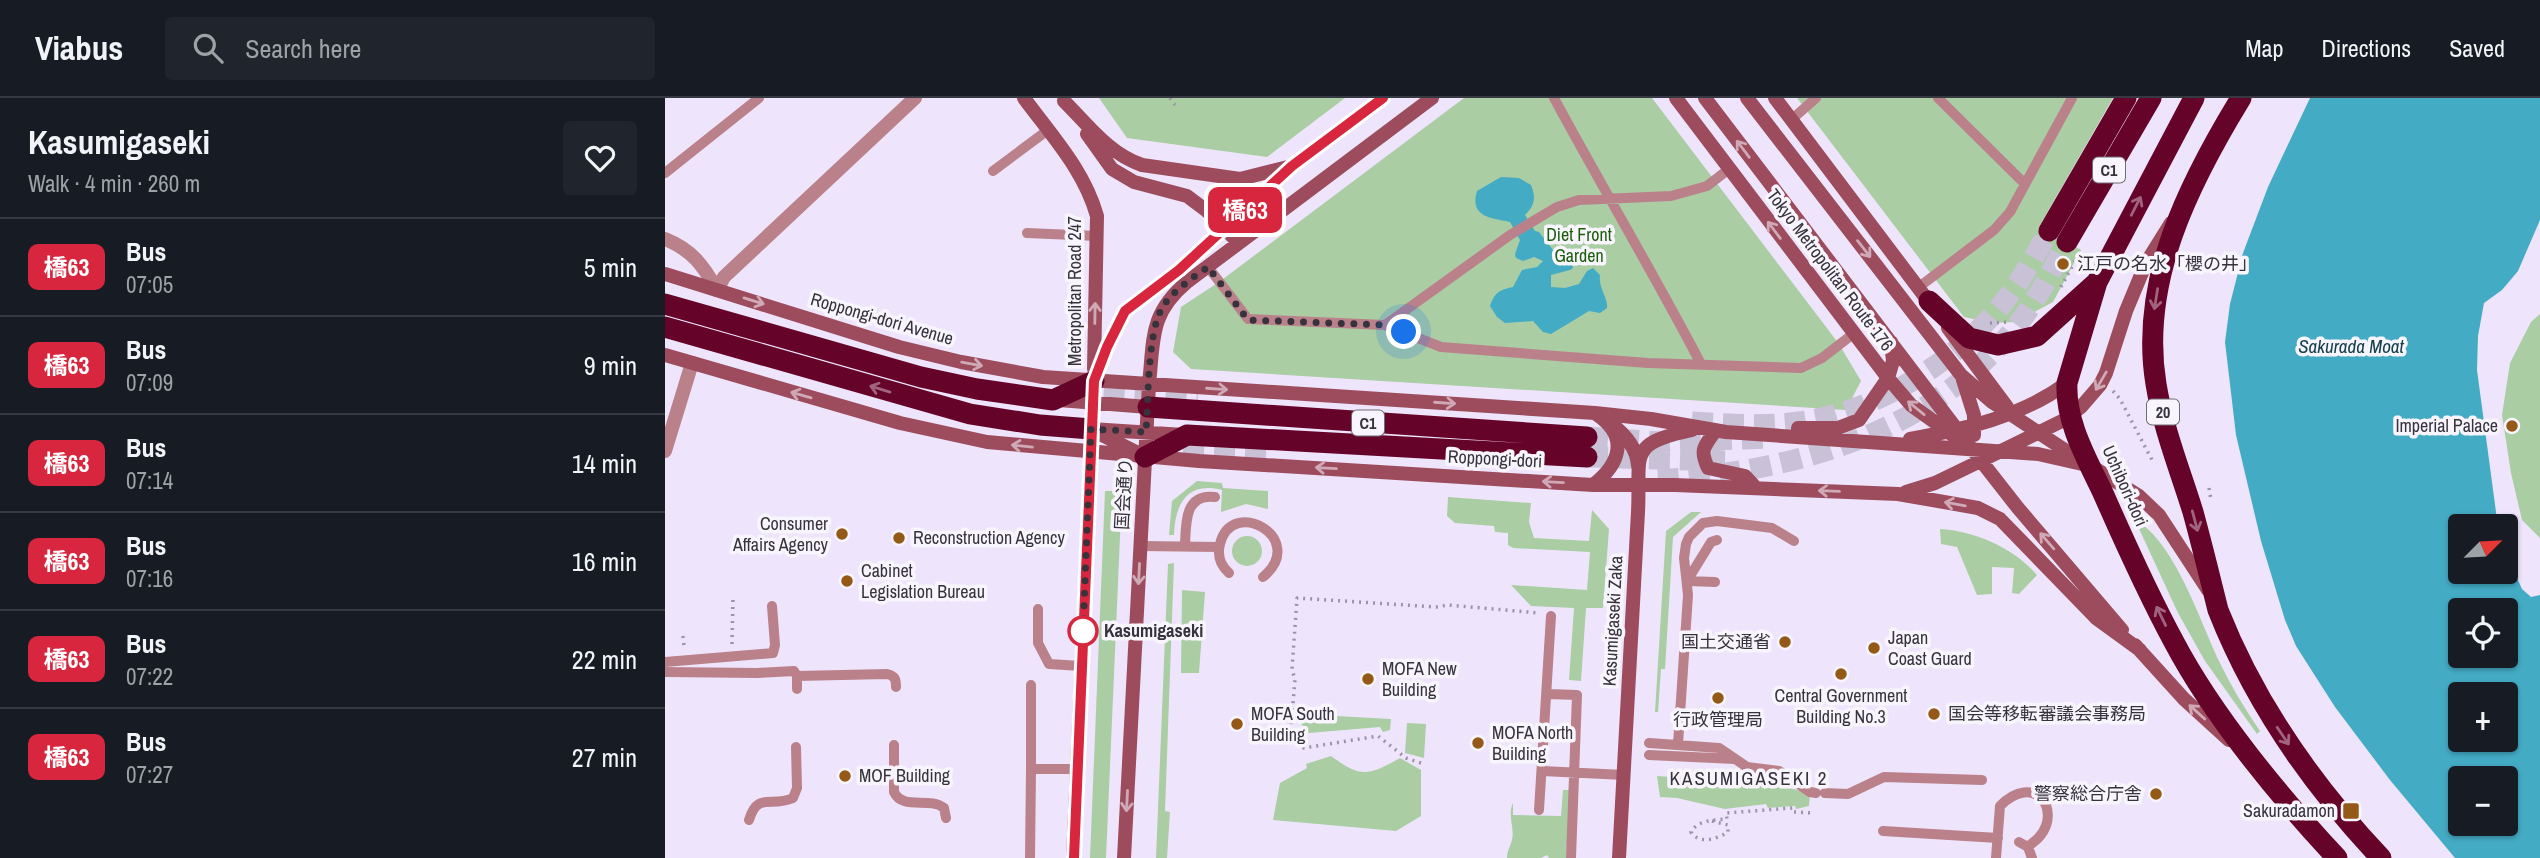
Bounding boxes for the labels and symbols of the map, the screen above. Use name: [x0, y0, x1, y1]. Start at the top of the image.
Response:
one-way arrow: [1736, 140, 1751, 159]
road number: C1: [2093, 158, 2125, 183]
street label: Tokyo Metropolitan Route 176: [1761, 184, 1900, 356]
line badge: 橋63: [1205, 187, 1285, 233]
one-way arrow: [2130, 197, 2144, 217]
street label: Metropolitan Road 247: [1062, 216, 1087, 366]
one-way arrow: [1767, 221, 1782, 240]
park label: Diet Front Garden: [1546, 222, 1612, 268]
one-way arrow: [1856, 240, 1871, 258]
place label: 江戸の名水「櫻の井」: [2077, 251, 2257, 276]
marker: 江戸の名水「櫻の井」: [2055, 256, 2071, 272]
street label: Roppongi-dori Avenue: [808, 286, 956, 351]
one-way arrow: [2149, 287, 2162, 310]
one-way arrow: [742, 295, 764, 308]
one-way arrow: [1088, 301, 1102, 324]
your location: [1386, 314, 1421, 349]
water label: Sakurada Moat: [2298, 333, 2404, 359]
one-way arrow: [960, 358, 983, 371]
one-way arrow: [2094, 370, 2108, 390]
one-way arrow: [870, 382, 892, 395]
one-way arrow: [1206, 383, 1228, 396]
one-way arrow: [790, 387, 812, 400]
one-way arrow: [1433, 397, 1456, 410]
one-way arrow: [1907, 400, 1925, 415]
road number: 20: [2147, 400, 2179, 424]
road number: C1: [1352, 410, 1384, 436]
place label: Imperial Palace: [2395, 413, 2498, 438]
marker: Imperial Palace: [2504, 418, 2520, 434]
one-way arrow: [1011, 439, 1034, 452]
street label: Uchibori-dori: [2097, 441, 2154, 530]
street label: Roppongi-dori: [1447, 444, 1543, 473]
street label: 国会通り: [1109, 457, 1138, 531]
one-way arrow: [1315, 462, 1338, 475]
one-way arrow: [1542, 476, 1565, 489]
one-way arrow: [1818, 485, 1841, 498]
one-way arrow: [1944, 497, 1967, 510]
one-way arrow: [2189, 509, 2202, 531]
place label: Consumer Affairs Agency: [732, 511, 829, 557]
north arrow: [2448, 514, 2518, 584]
place label: Reconstruction Agency: [913, 525, 1065, 550]
marker: Consumer Affairs Agency: [834, 526, 850, 542]
marker: Reconstruction Agency: [891, 530, 907, 546]
one-way arrow: [2039, 533, 2055, 551]
street label: Kasumigaseki Zaka: [1597, 555, 1628, 687]
place label: Cabinet Legislation Bureau: [861, 558, 985, 604]
one-way arrow: [1132, 562, 1145, 585]
marker: Cabinet Legislation Bureau: [839, 573, 855, 589]
one-way arrow: [2154, 606, 2167, 627]
marker: Kasumigaseki: [1068, 616, 1098, 646]
place label: Kasumigaseki: [1104, 618, 1203, 643]
place label: Japan Coast Guard: [1888, 625, 1972, 671]
place label: 国土交通省: [1681, 629, 1771, 654]
marker: 国土交通省: [1777, 634, 1793, 650]
marker: Japan Coast Guard: [1866, 640, 1882, 656]
place label: MOFA New Building: [1382, 656, 1457, 702]
marker: Central Government Building No.3: [1833, 666, 1849, 682]
marker: MOFA New Building: [1360, 671, 1376, 687]
place label: Central Government Building No.3: [1775, 683, 1907, 729]
marker: 行政管理局: [1710, 690, 1726, 706]
place label: MOFA South Building: [1251, 701, 1335, 747]
place label: 国会等移転審議会事務局: [1948, 701, 2146, 726]
one-way arrow: [2189, 704, 2207, 720]
marker: 国会等移転審議会事務局: [1926, 706, 1942, 722]
place label: 行政管理局: [1673, 707, 1763, 732]
marker: MOFA South Building: [1229, 716, 1245, 732]
place label: MOFA North Building: [1492, 720, 1573, 766]
one-way arrow: [2276, 726, 2290, 745]
marker: MOFA North Building: [1470, 735, 1486, 751]
place label: MOF Building: [859, 763, 951, 788]
district label: KASUMIGASEKI 2: [1670, 765, 1828, 791]
marker: MOF Building: [837, 768, 853, 784]
place label: 警察総合庁舎: [2034, 781, 2142, 806]
marker: 警察総合庁舎: [2148, 786, 2164, 802]
one-way arrow: [1120, 789, 1133, 812]
place label: Sakuradamon: [2243, 798, 2335, 823]
marker: Sakuradamon: [2341, 801, 2361, 821]

